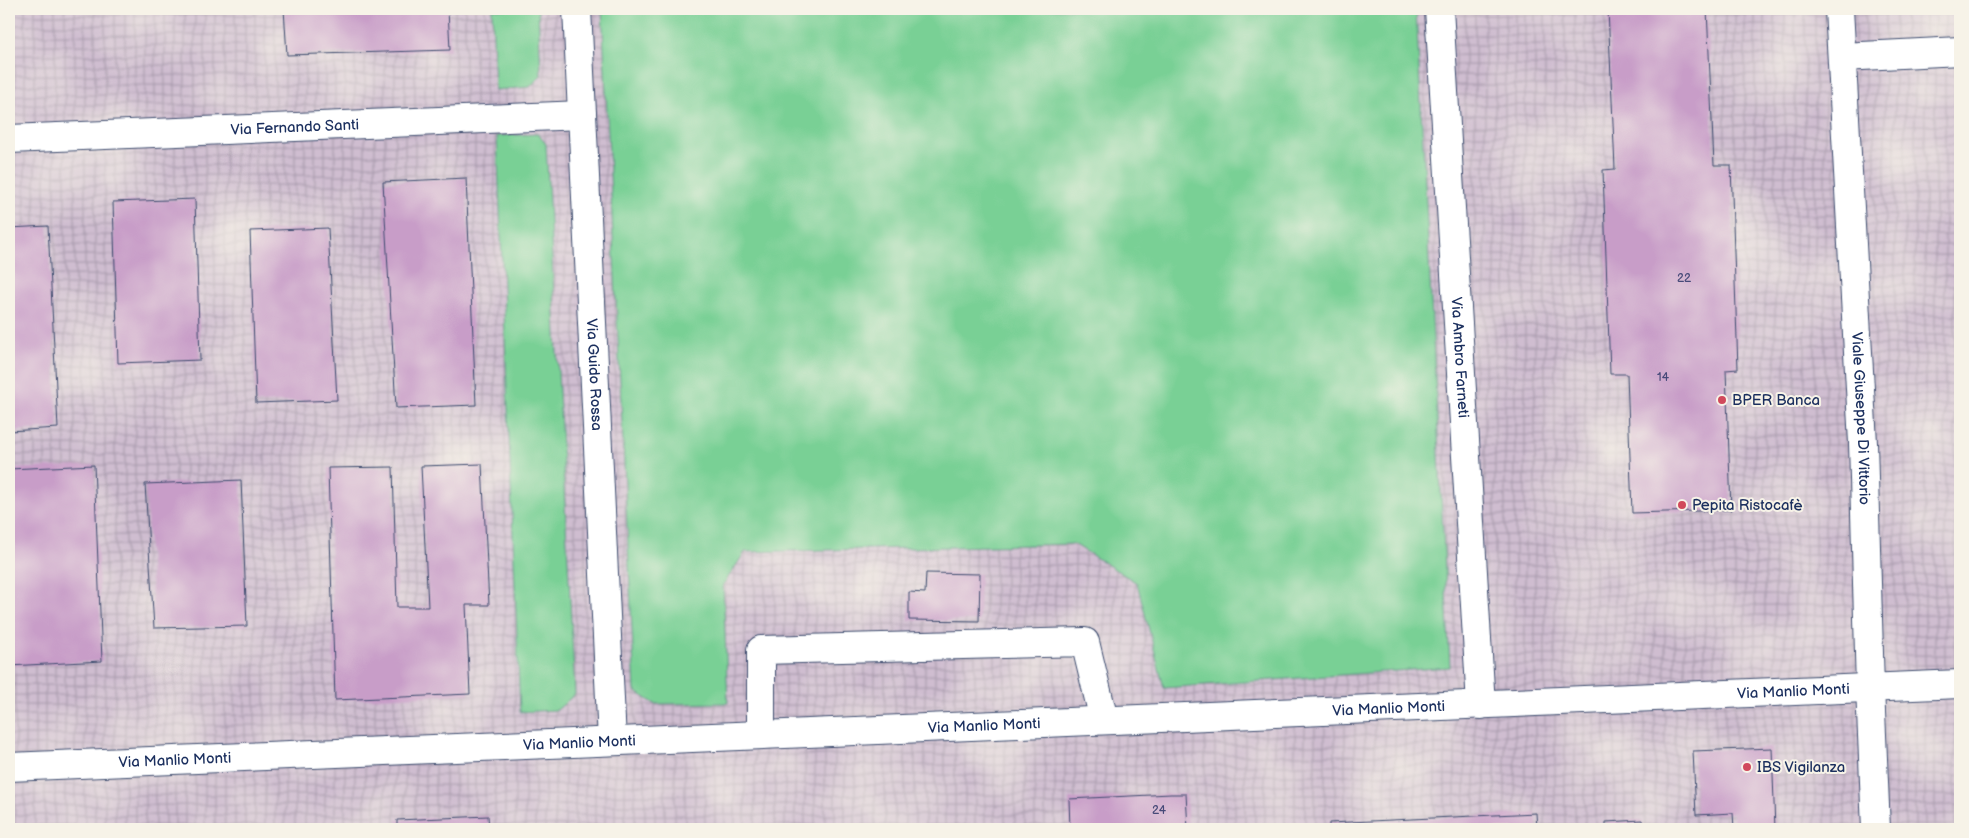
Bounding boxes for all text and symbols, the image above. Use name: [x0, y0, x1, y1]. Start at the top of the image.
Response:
street label: Via Fernando Santi: [230, 115, 359, 140]
house number: 22: [1677, 271, 1691, 286]
street label: Via Ambro Farneti: [1446, 296, 1473, 418]
street label: Via Guido Rossa: [582, 318, 606, 431]
street label: Viale Giuseppe Di Vittorio: [1847, 332, 1874, 505]
house number: 14: [1657, 370, 1670, 385]
place label: BPER Banca: [1732, 391, 1820, 410]
marker: BPER Banca: [1716, 394, 1728, 406]
place label: Pepita Ristocafè: [1692, 496, 1802, 515]
marker: Pepita Ristocafè: [1676, 499, 1688, 511]
street label: Via Manlio Monti: [1737, 680, 1850, 703]
street label: Via Manlio Monti: [1332, 697, 1446, 721]
street label: Via Manlio Monti: [927, 714, 1041, 738]
street label: Via Manlio Monti: [523, 731, 636, 755]
street label: Via Manlio Monti: [118, 749, 232, 772]
place label: IBS Vigilanza: [1757, 758, 1845, 777]
marker: IBS Vigilanza: [1741, 761, 1753, 773]
house number: 24: [1152, 803, 1167, 818]

